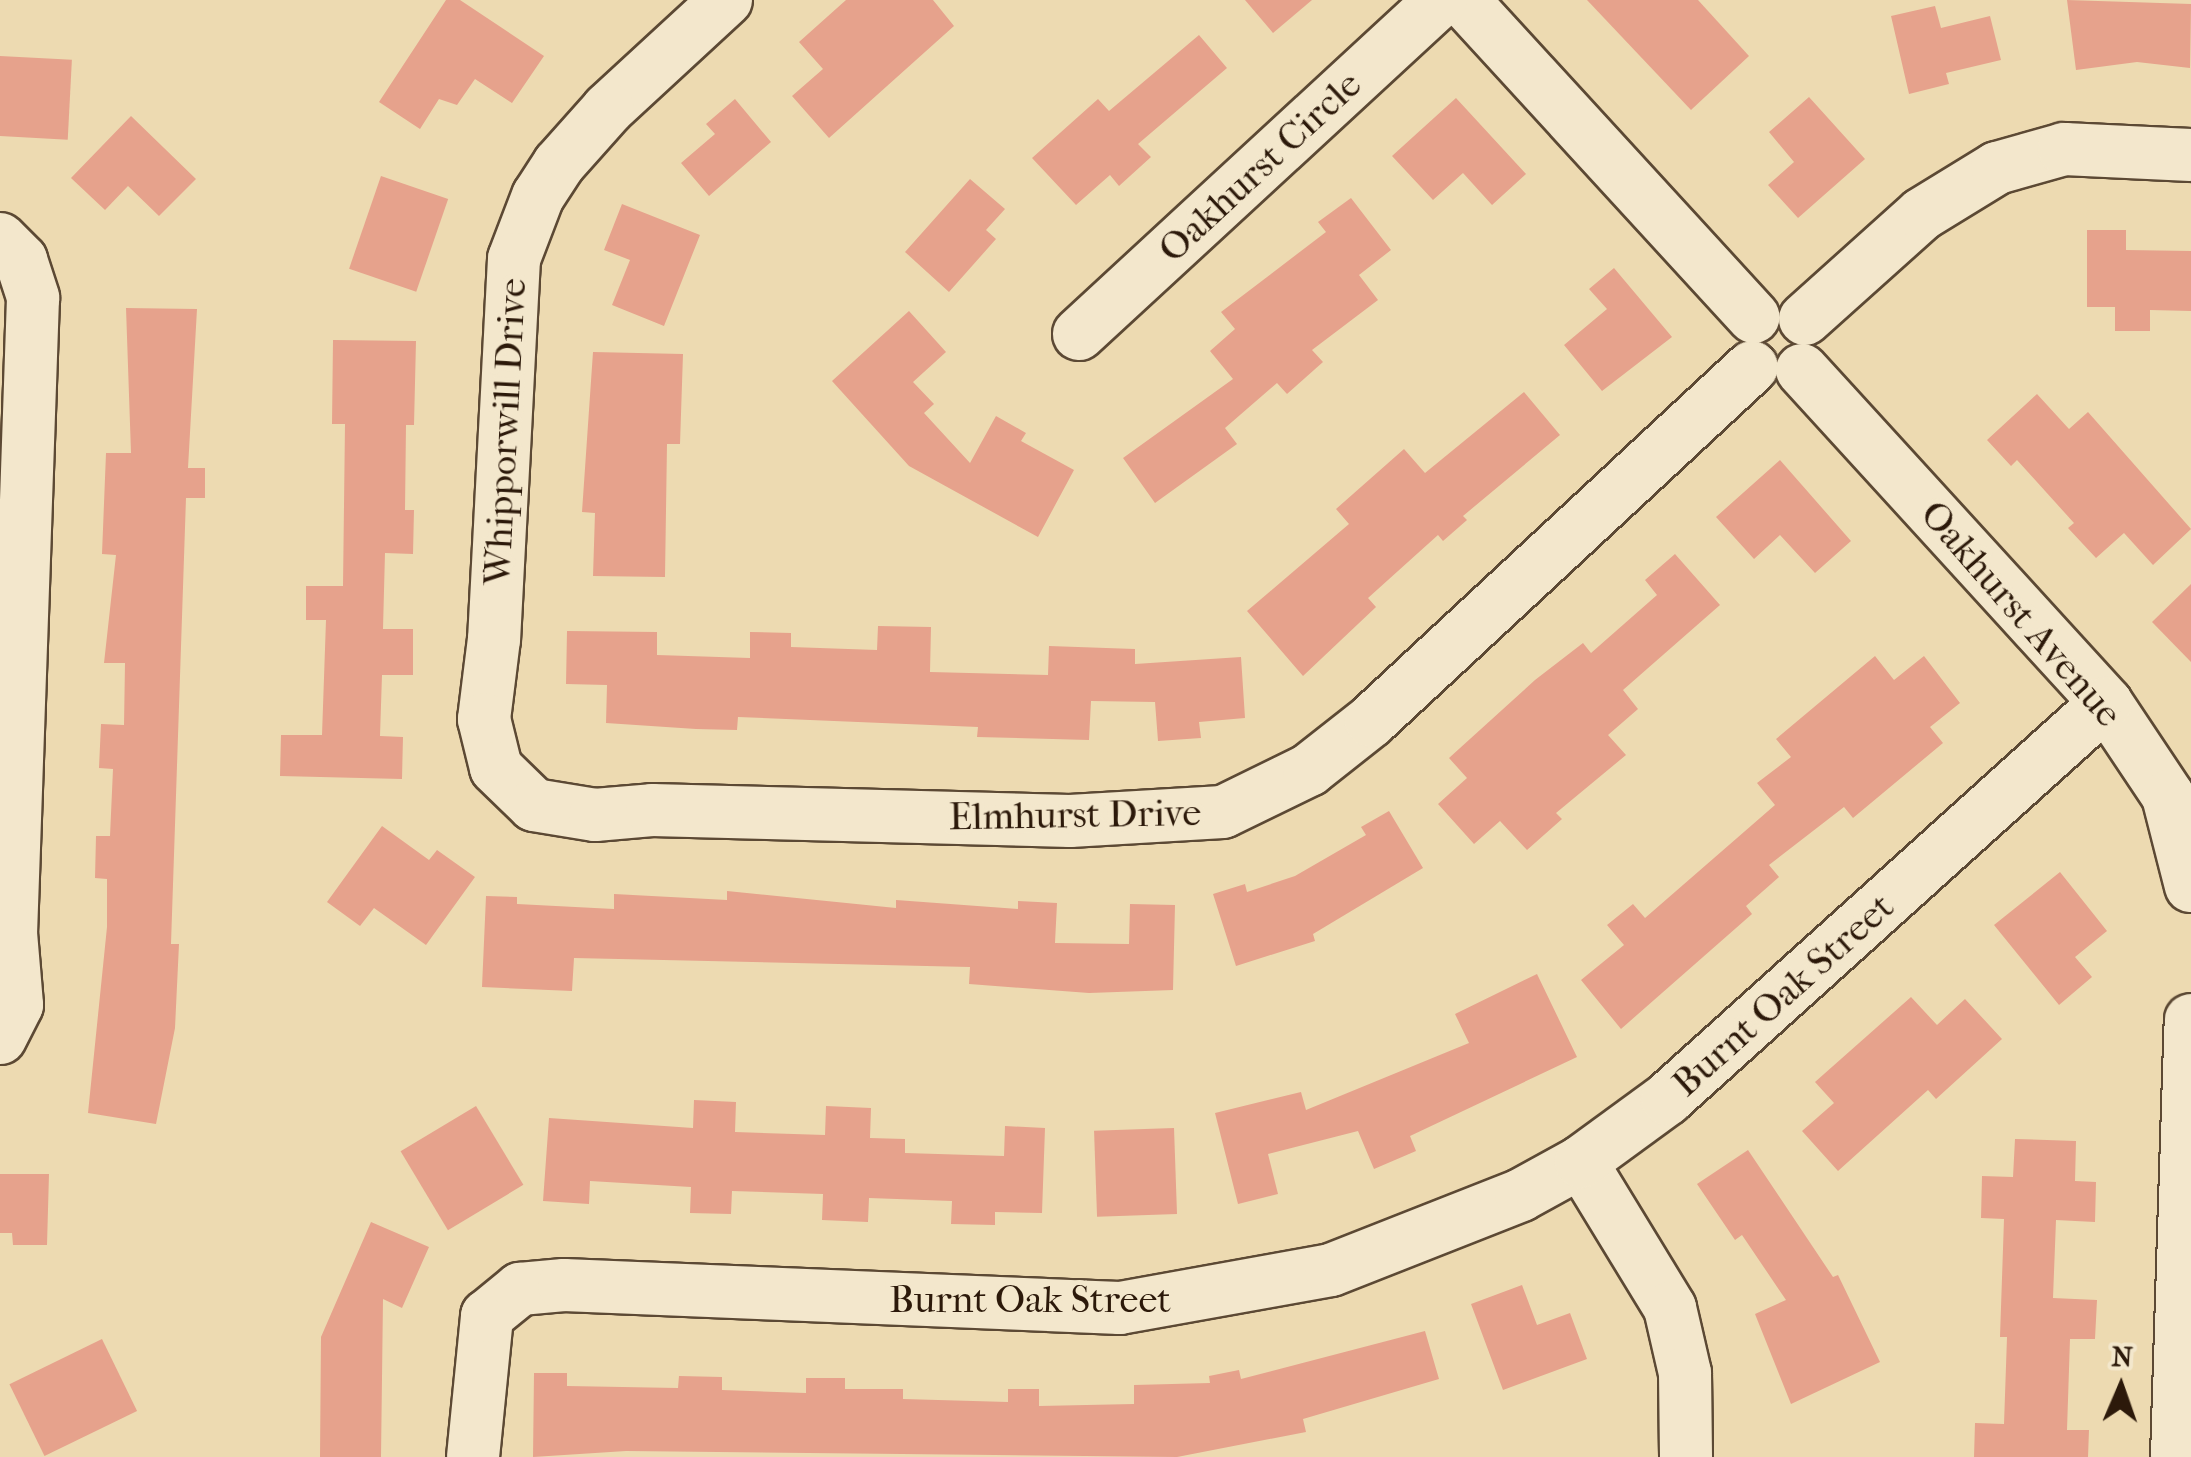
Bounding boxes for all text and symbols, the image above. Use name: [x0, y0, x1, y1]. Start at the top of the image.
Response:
street label: Oakhurst Circle: [1149, 62, 1371, 272]
street label: Whipporwill Drive: [474, 277, 536, 587]
street label: Oakhurst Avenue: [1911, 492, 2131, 736]
street label: Elmhurst Drive: [948, 790, 1202, 840]
street label: Burnt Oak Street: [1663, 884, 1903, 1106]
street label: Burnt Oak Street: [889, 1277, 1171, 1323]
north arrow: [2071, 1337, 2171, 1437]
text: N: [2111, 1340, 2133, 1373]

